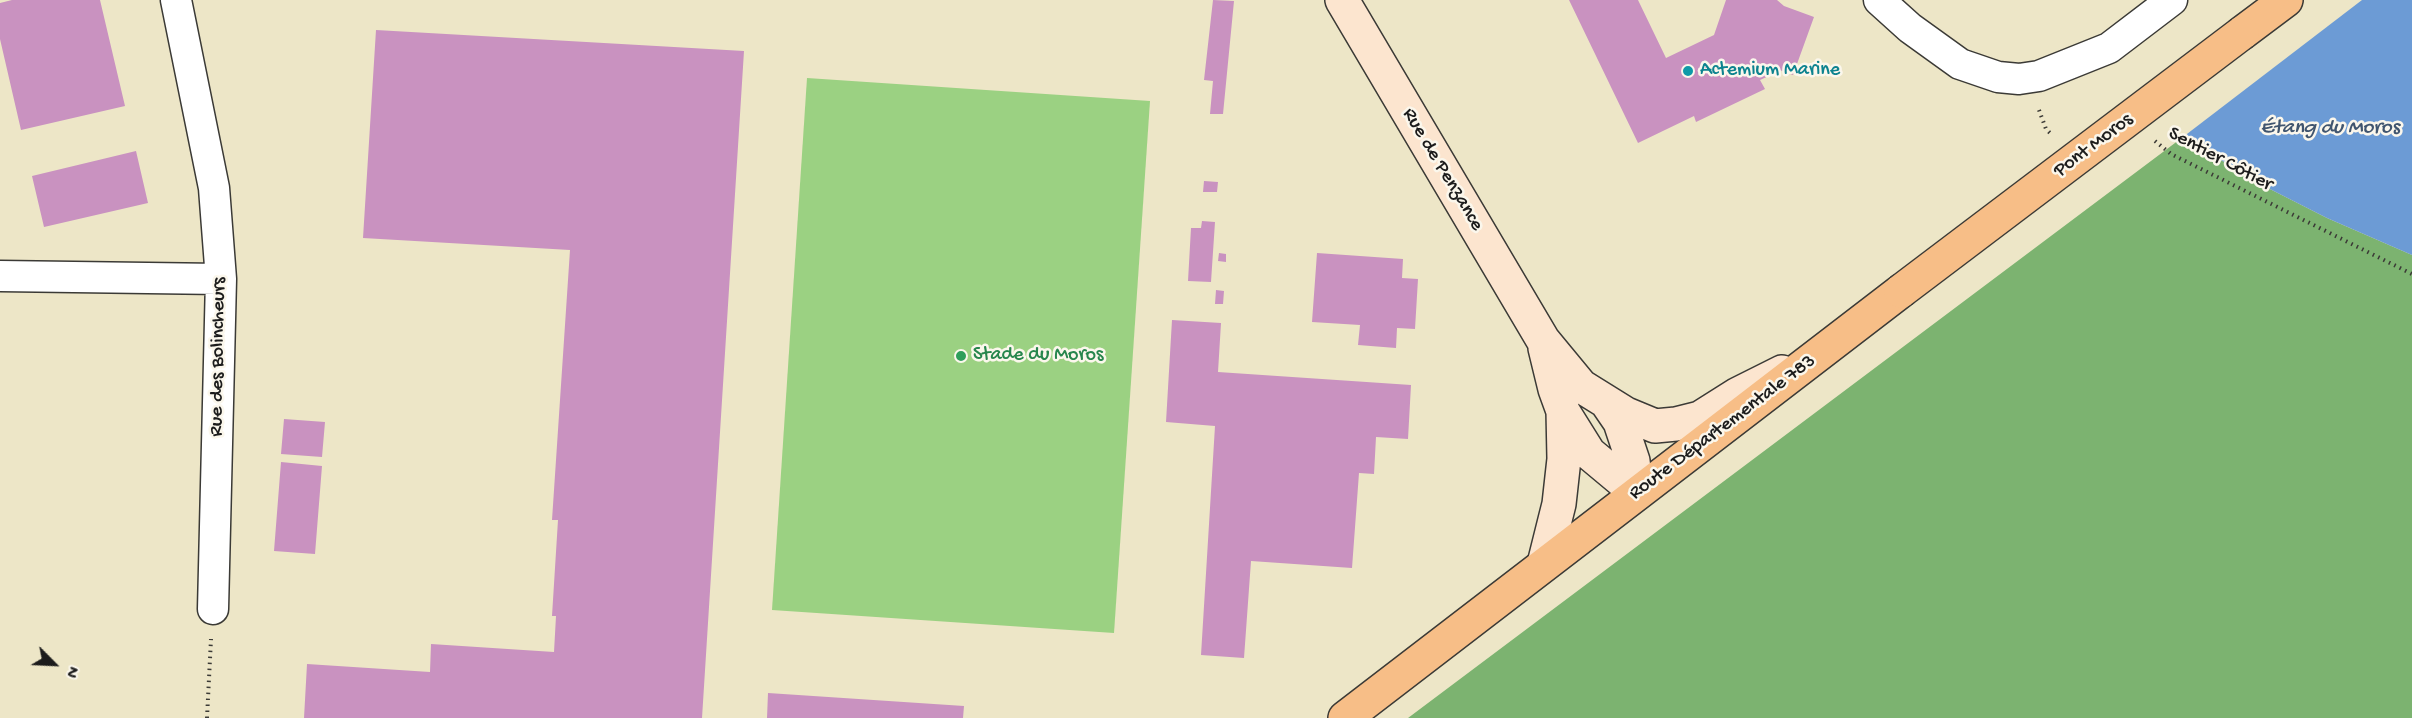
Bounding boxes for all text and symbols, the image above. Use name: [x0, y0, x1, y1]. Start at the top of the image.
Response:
place label: Actemium Marine: [1700, 59, 1840, 83]
marker: Actemium Marine: [1681, 64, 1695, 78]
street label: Rue de Penzance: [1396, 104, 1488, 236]
street label: Pont Moros: [2050, 108, 2138, 184]
water label: Étang du Moros: [2261, 116, 2399, 142]
street label: Sentier Côtier: [2164, 122, 2276, 198]
street label: Rue des Bolincheurs: [206, 277, 232, 437]
place label: Stade du Moros: [973, 344, 1103, 368]
marker: Stade du Moros: [954, 349, 968, 363]
street label: Route Départementale 783: [1625, 350, 1821, 506]
north arrow: [24, 634, 84, 694]
text: N: [60, 663, 82, 680]

